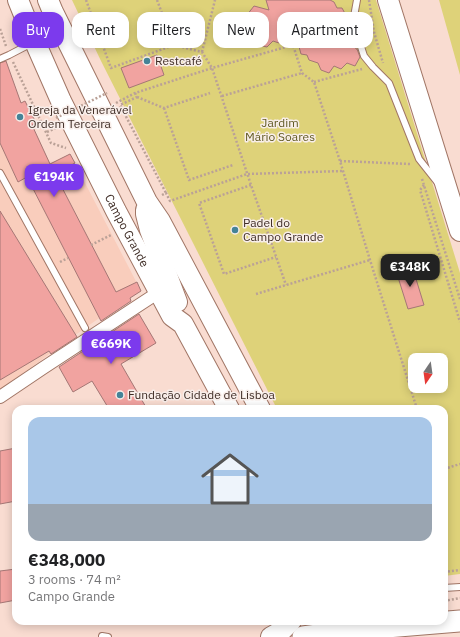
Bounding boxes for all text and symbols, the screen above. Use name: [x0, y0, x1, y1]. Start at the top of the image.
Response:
chip: Buy: [12, 12, 64, 48]
chip: Rent: [72, 12, 129, 48]
chip: Filters: [137, 12, 205, 48]
chip: New: [213, 12, 269, 48]
chip: Apartment: [277, 12, 373, 48]
place label: Restcafé: [155, 53, 202, 68]
marker: Restcafé: [142, 56, 152, 66]
place label: Igreja da Venerável Ordem Terceira: [28, 102, 132, 131]
marker: Igreja da Venerável Ordem Terceira: [15, 112, 25, 122]
park label: Jardim Mário Soares: [245, 115, 315, 144]
pin: €194K: [26, 164, 82, 198]
text: €194K: [34, 168, 74, 185]
street label: Campo Grande: [102, 191, 153, 270]
place label: Padel do Campo Grande: [243, 215, 324, 244]
marker: Padel do Campo Grande: [230, 225, 240, 235]
pin: €348K: [382, 254, 438, 288]
text: €348K: [390, 258, 430, 275]
pin: €669K: [83, 331, 139, 365]
text: €669K: [91, 335, 131, 352]
north arrow: [408, 353, 448, 393]
map controls: [408, 353, 448, 393]
place label: Fundação Cidade de Lisboa: [128, 387, 276, 402]
marker: Fundação Cidade de Lisboa: [115, 390, 125, 400]
icon: home: [194, 443, 266, 515]
text: €348,000: [28, 549, 105, 571]
text: 3 rooms · 74 m²: [28, 571, 121, 588]
text: Campo Grande: [28, 588, 115, 605]

